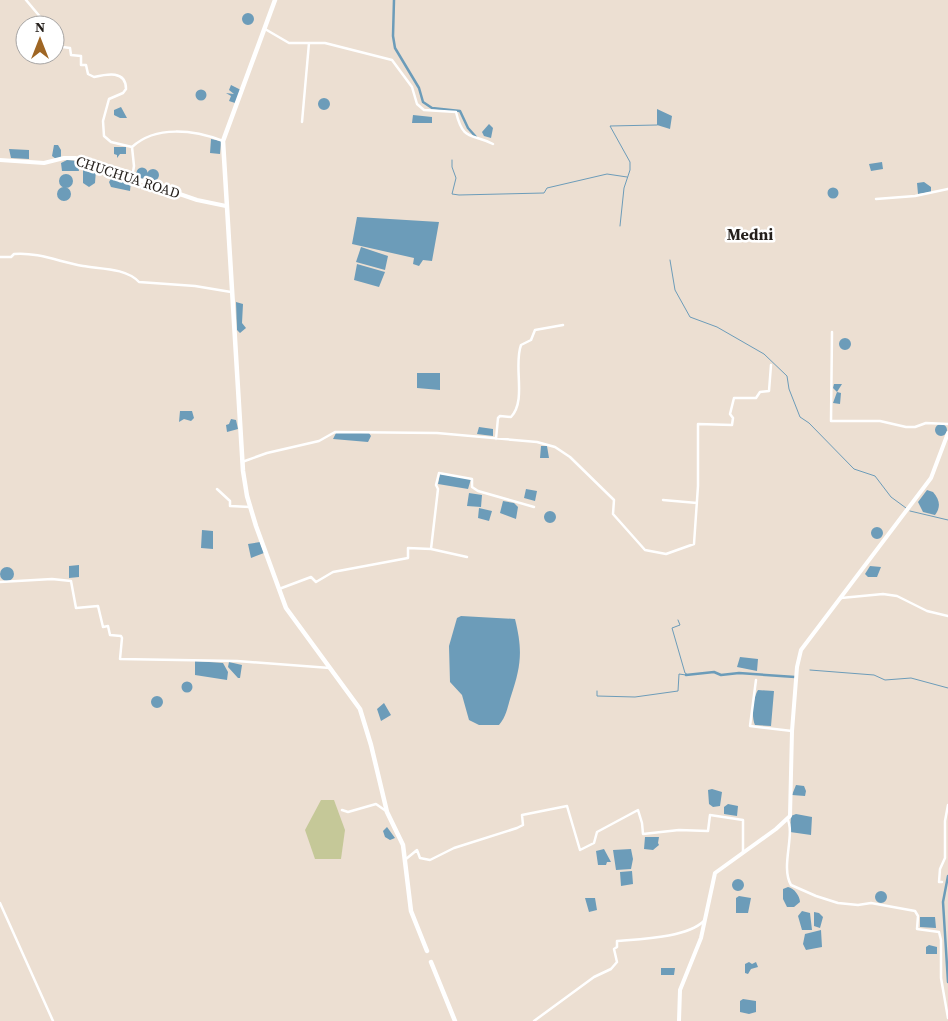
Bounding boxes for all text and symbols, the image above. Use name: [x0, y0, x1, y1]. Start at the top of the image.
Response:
north arrow: [15, 15, 65, 65]
text: N: [35, 17, 45, 37]
street label: CHUCHUA ROAD: [73, 151, 183, 203]
district label: Medni: [727, 223, 773, 245]

